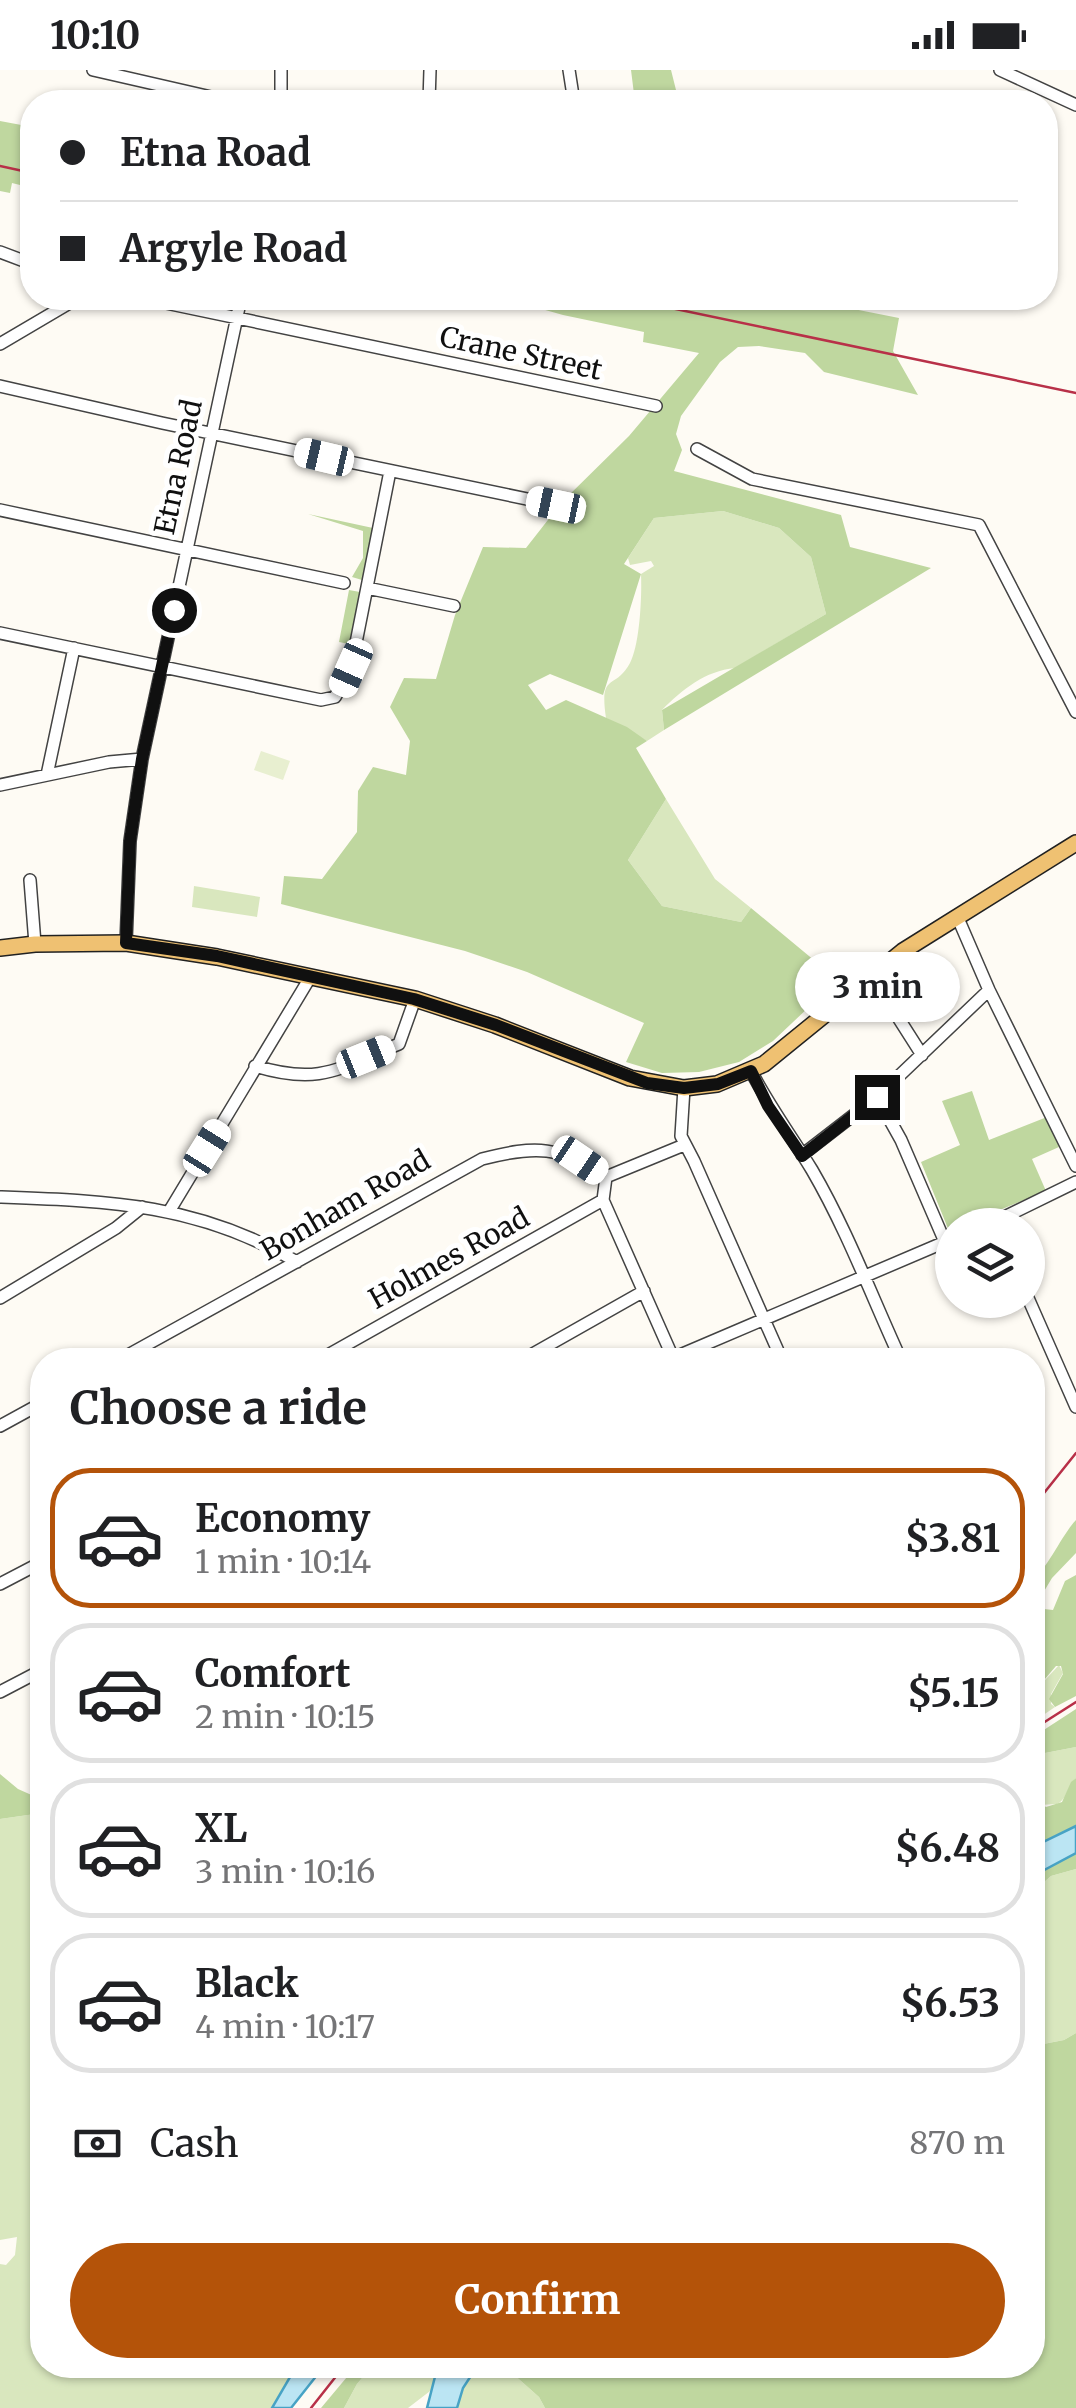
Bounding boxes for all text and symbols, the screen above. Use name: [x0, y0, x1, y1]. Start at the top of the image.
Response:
text: 10:10: [50, 12, 140, 59]
text: Etna Road: [120, 129, 311, 176]
text: Argyle Road: [120, 225, 348, 272]
street label: Crane Street: [436, 318, 606, 388]
street label: Etna Road: [146, 396, 210, 538]
car: [291, 436, 357, 478]
car: [524, 484, 588, 526]
route start: [152, 588, 197, 633]
car: [325, 634, 377, 702]
callout: 3 min: [794, 952, 960, 1022]
text: 3 min: [832, 967, 923, 1007]
car: [333, 1032, 399, 1082]
route end: [855, 1075, 900, 1120]
car: [178, 1115, 236, 1181]
car: [547, 1131, 613, 1189]
street label: Bonham Road: [254, 1142, 436, 1268]
street label: Holmes Road: [363, 1199, 536, 1317]
map controls: [935, 1208, 1045, 1318]
button: layers: [935, 1208, 1045, 1318]
text: Choose a ride: [70, 1380, 367, 1436]
icon: car: [75, 1493, 165, 1583]
text: Economy: [195, 1495, 370, 1542]
text: $3.81: [905, 1515, 1000, 1562]
text: 1 min · 10:14: [195, 1542, 371, 1582]
icon: car: [75, 1648, 165, 1738]
text: Comfort: [195, 1650, 351, 1697]
text: $5.15: [907, 1670, 1000, 1717]
text: 2 min · 10:15: [195, 1697, 376, 1737]
icon: car: [75, 1803, 165, 1893]
text: XL: [195, 1805, 247, 1852]
text: $6.48: [895, 1825, 1000, 1872]
text: 3 min · 10:16: [195, 1852, 375, 1892]
icon: car: [75, 1958, 165, 2048]
text: Black: [195, 1960, 299, 2007]
text: $6.53: [900, 1980, 1000, 2027]
text: 4 min · 10:17: [195, 2007, 375, 2047]
icon: cash: [70, 2116, 125, 2171]
text: Cash: [150, 2120, 239, 2167]
text: 870 m: [909, 2123, 1005, 2163]
button: Confirm: [70, 2243, 1005, 2358]

